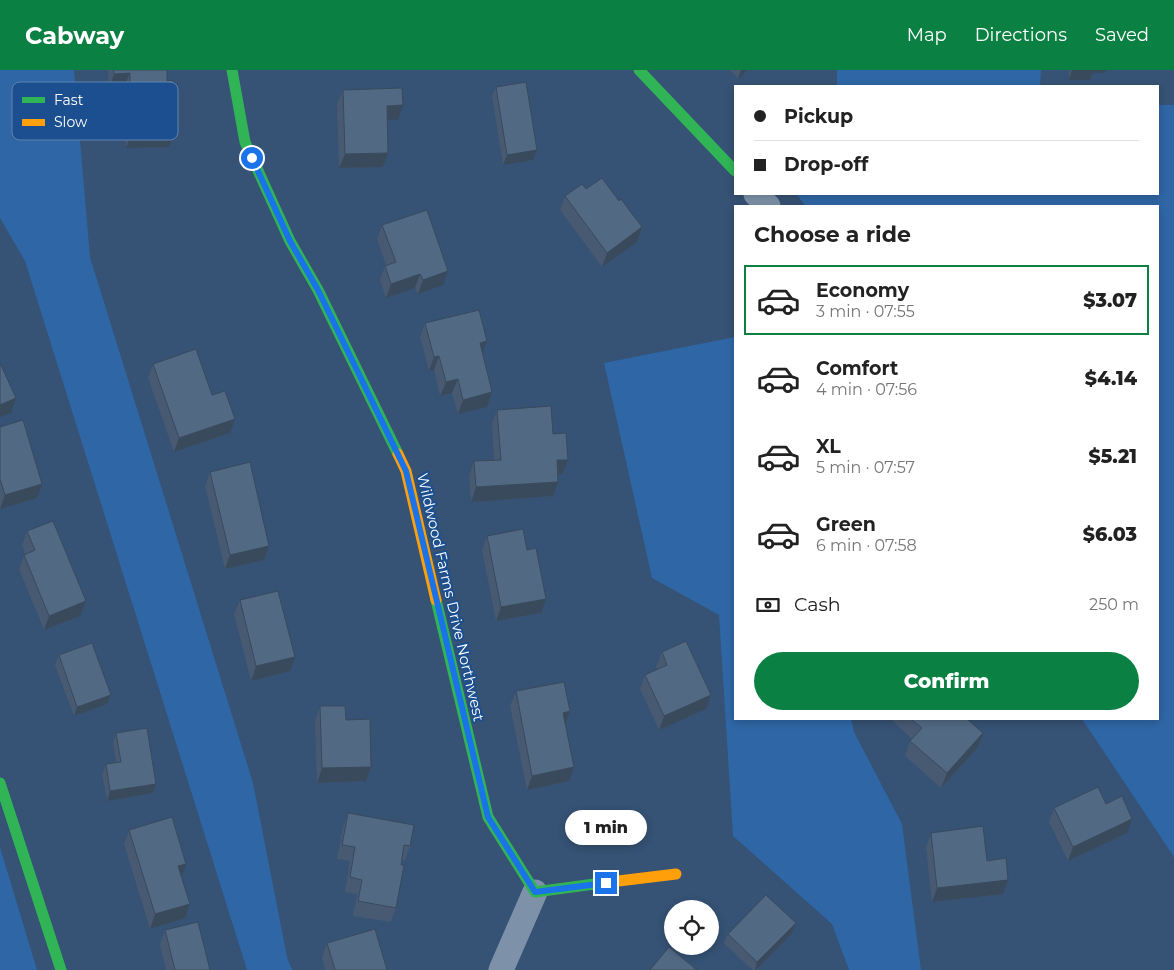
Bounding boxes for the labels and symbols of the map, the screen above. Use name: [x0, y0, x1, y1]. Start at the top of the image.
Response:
legend: [12, 82, 178, 140]
text: Fast: [54, 91, 84, 109]
text: Slow: [54, 113, 88, 131]
route start: [241, 147, 263, 169]
street label: Wildwood Farms Drive Northwest: [413, 471, 489, 723]
callout: 1 min: [565, 810, 647, 846]
route end: [595, 872, 617, 894]

